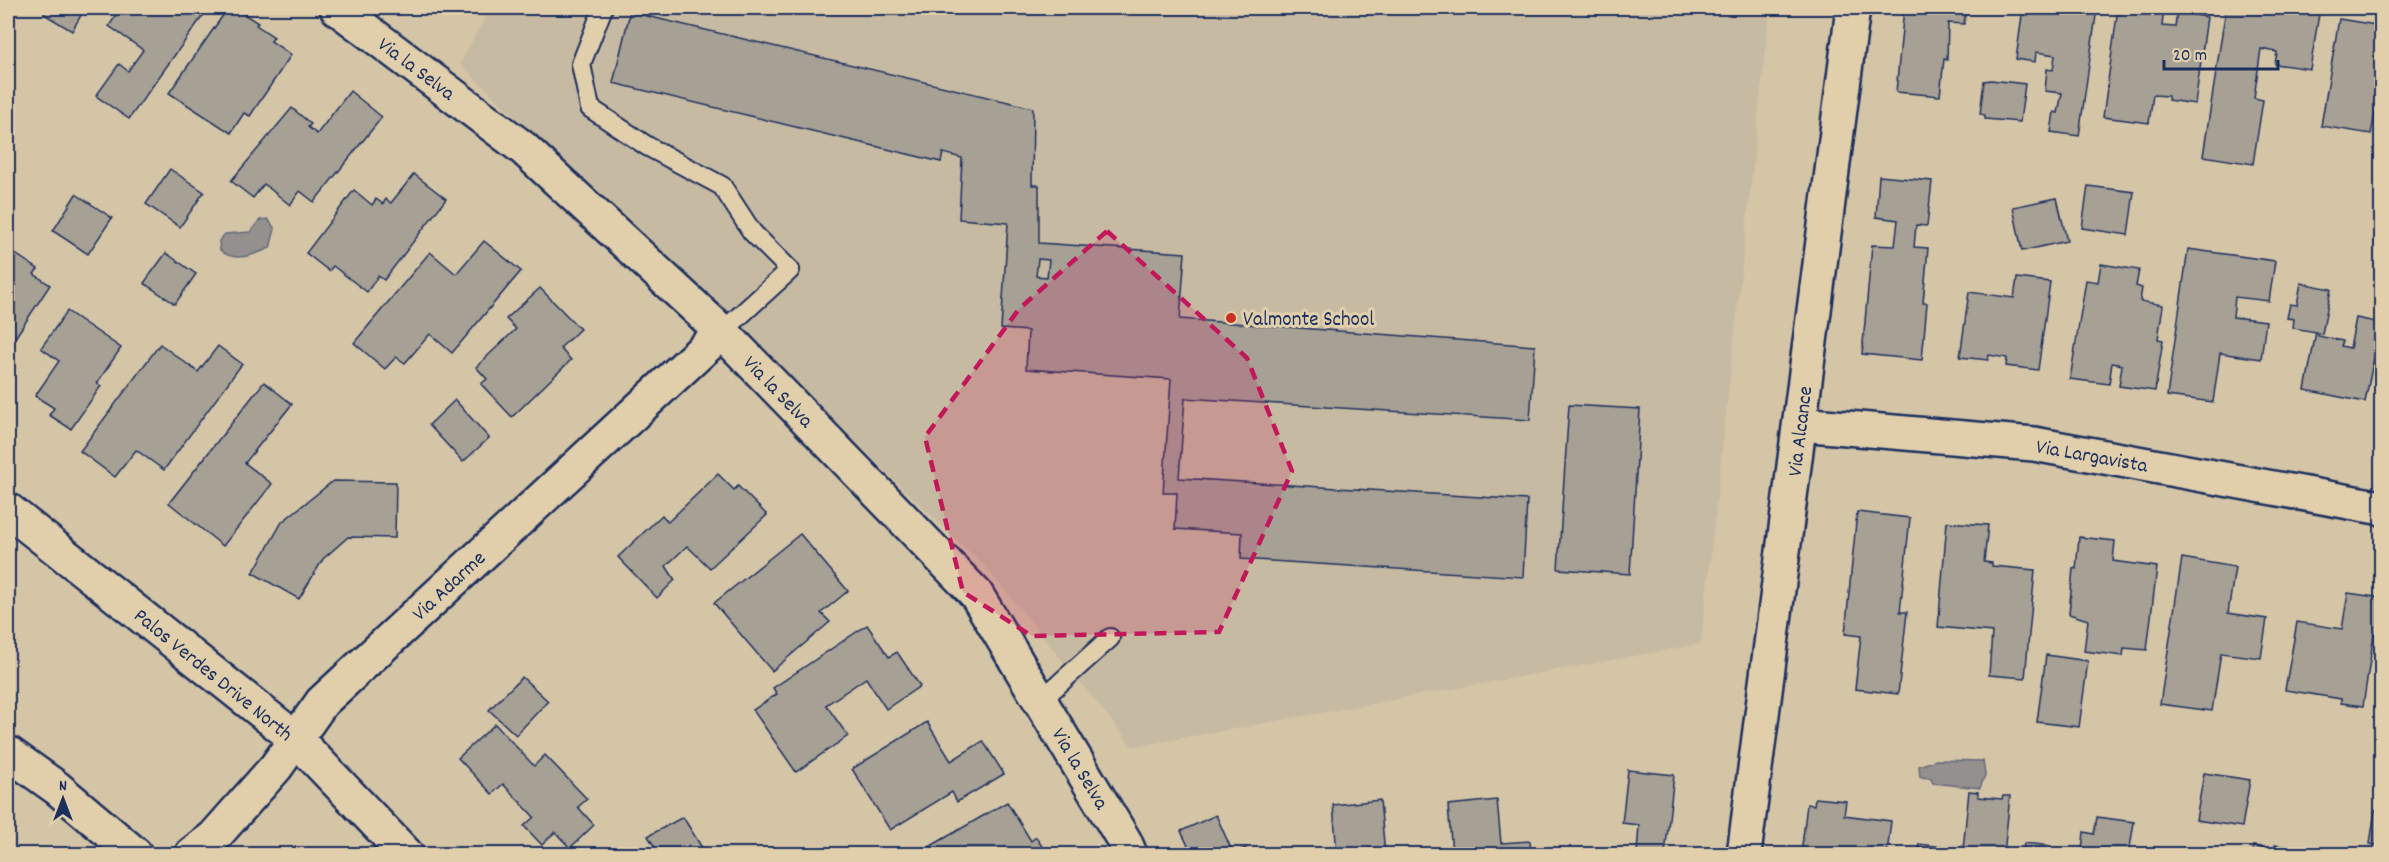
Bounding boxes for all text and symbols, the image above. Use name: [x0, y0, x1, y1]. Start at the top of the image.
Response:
street label: Via la Selva: [370, 31, 461, 110]
scale bar: [2164, 33, 2278, 71]
text: 20 m: [2173, 44, 2207, 69]
place label: Valmonte School: [1243, 306, 1374, 336]
marker: Valmonte School: [1224, 311, 1238, 325]
street label: Via la Selva: [735, 350, 820, 437]
street label: Via Alcance: [1782, 385, 1822, 478]
street label: Via Largavista: [2033, 433, 2151, 483]
street label: Via Adarme: [406, 545, 494, 629]
street label: Palos Verdes Drive North: [126, 603, 298, 750]
street label: Via la Selva: [1042, 723, 1115, 817]
north arrow: [33, 769, 93, 829]
text: N: [59, 775, 67, 798]

